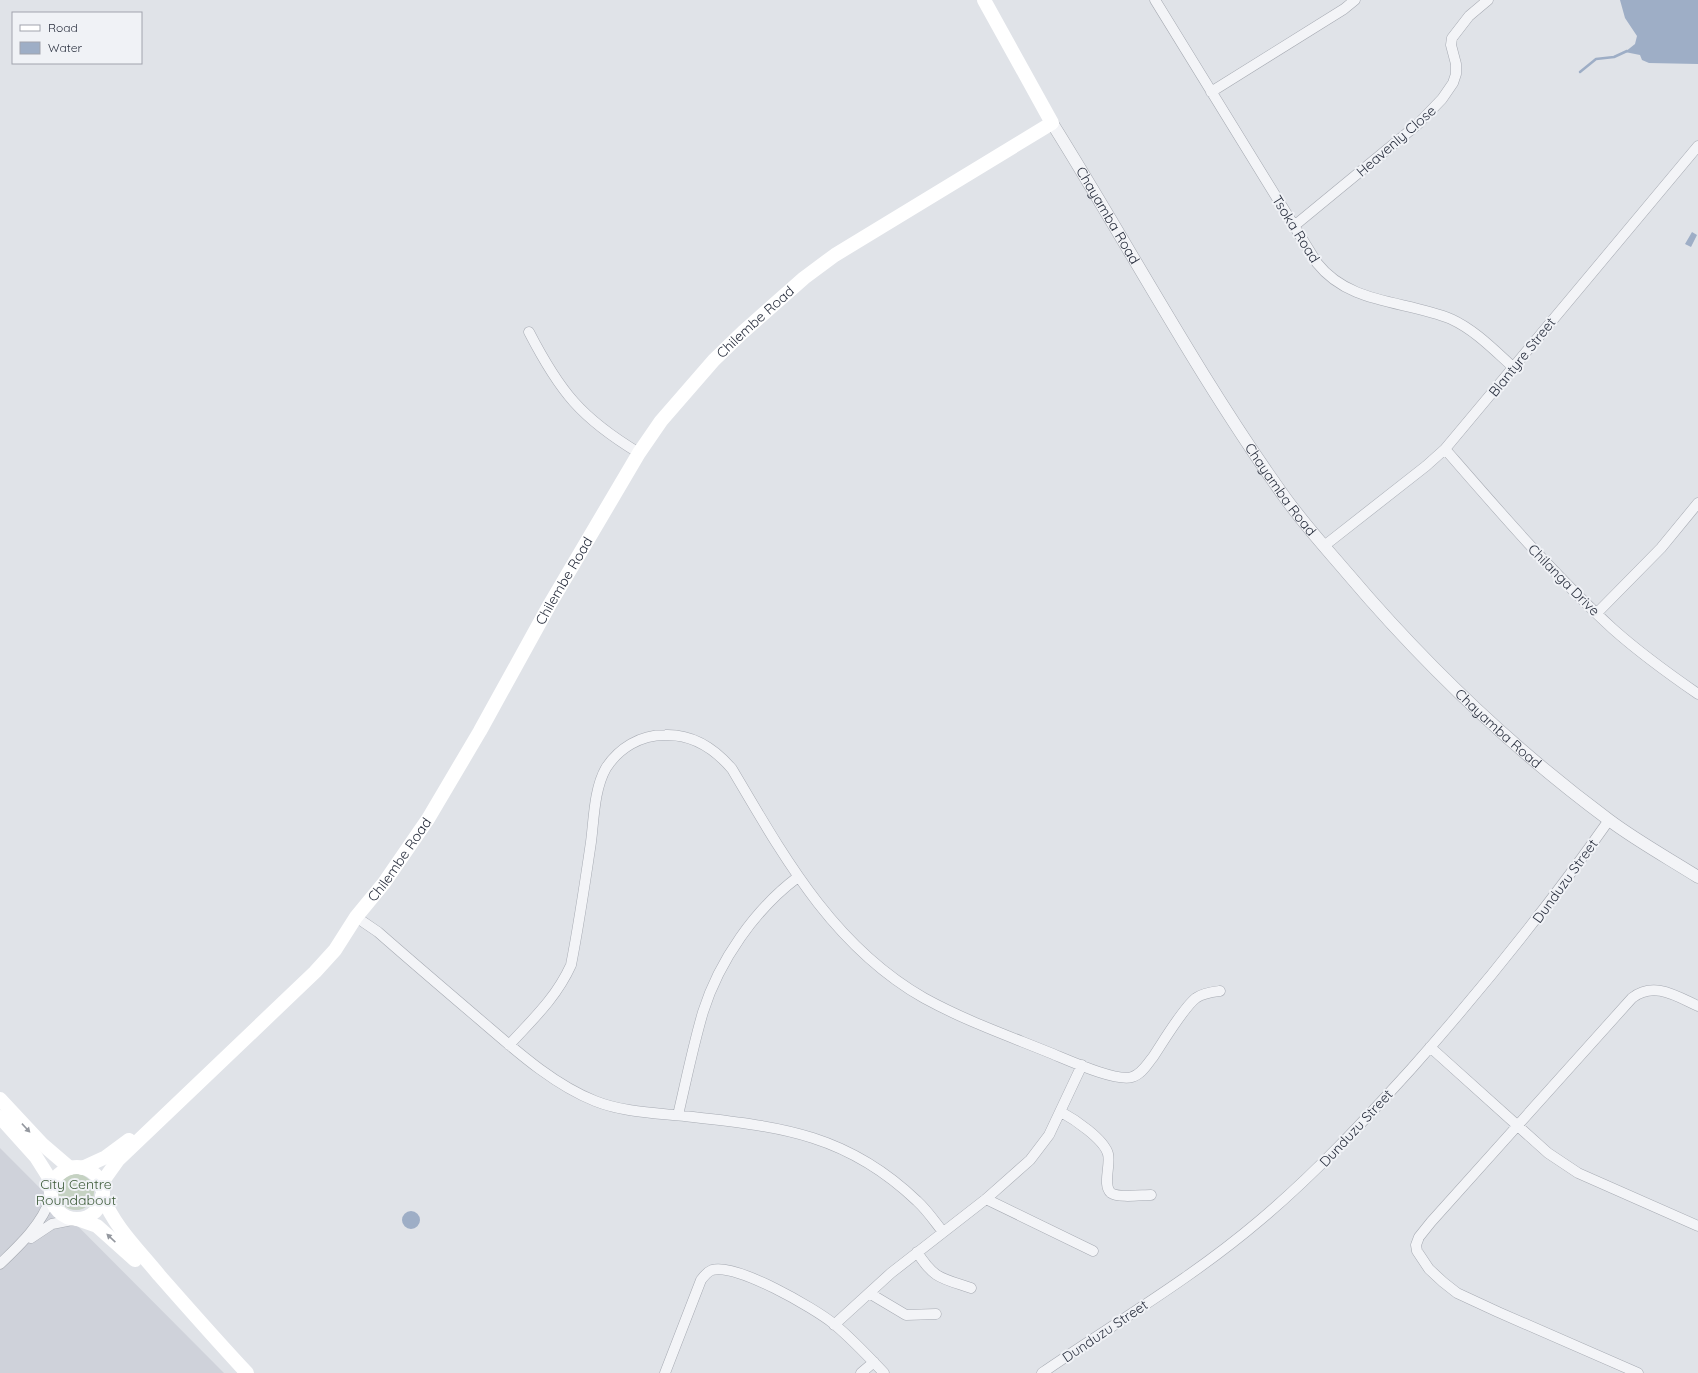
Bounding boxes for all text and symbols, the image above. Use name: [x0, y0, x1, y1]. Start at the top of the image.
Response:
legend: [12, 12, 142, 64]
text: Road: [48, 20, 78, 35]
text: Water: [48, 40, 83, 55]
street label: Heavenly Close: [1352, 101, 1440, 180]
street label: Chayamba Road: [1072, 163, 1144, 267]
street label: Tsoka Road: [1268, 192, 1324, 266]
street label: Chilembe Road: [713, 282, 798, 362]
street label: Blantyre Street: [1485, 314, 1560, 400]
street label: Chayamba Road: [1241, 440, 1320, 539]
street label: Chilembe Road: [531, 534, 597, 628]
street label: Chilanga Drive: [1524, 540, 1604, 620]
street label: Chayamba Road: [1451, 685, 1545, 772]
street label: Chilembe Road: [363, 814, 435, 905]
street label: Dunduzu Street: [1528, 835, 1602, 927]
street label: Dunduzu Street: [1315, 1085, 1397, 1171]
one-way arrow: [22, 1123, 31, 1133]
park label: City Centre Roundabout: [36, 1175, 116, 1209]
one-way arrow: [106, 1233, 116, 1242]
street label: Dunduzu Street: [1059, 1296, 1152, 1366]

